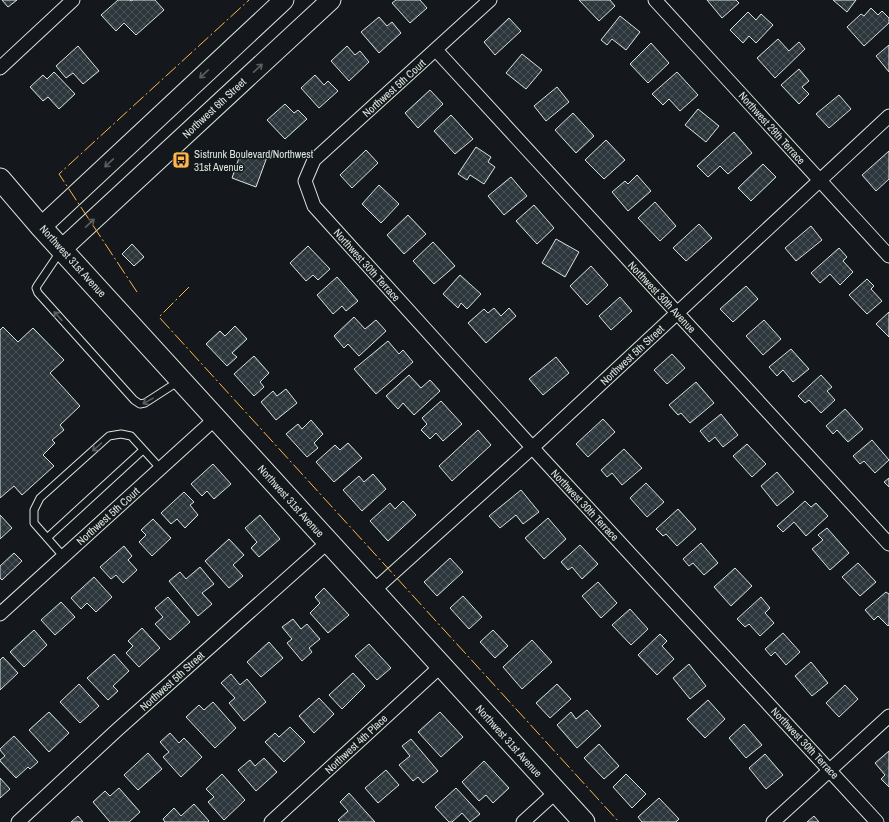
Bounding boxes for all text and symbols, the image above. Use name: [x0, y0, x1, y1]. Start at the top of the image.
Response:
street label: Northwest 5th Court: [360, 56, 429, 120]
one-way arrow: [252, 64, 262, 73]
one-way arrow: [199, 70, 209, 79]
street label: Northwest 6th Street: [179, 75, 249, 141]
street label: Northwest 29th Terrace: [736, 89, 808, 167]
place label: Sistrunk Boulevard/Northwest 31st Avenue: [194, 147, 314, 174]
bus stop icon: Sistrunk Boulevard/Northwest 31st Avenue: [171, 150, 191, 170]
one-way arrow: [104, 159, 114, 168]
one-way arrow: [85, 218, 95, 228]
street label: Northwest 31st Avenue: [37, 222, 109, 300]
street label: Northwest 30th Terrace: [331, 226, 403, 304]
street label: Northwest 30th Avenue: [625, 258, 699, 336]
one-way arrow: [53, 311, 62, 321]
street label: Northwest 5th Street: [597, 322, 667, 388]
one-way arrow: [142, 397, 154, 405]
one-way arrow: [92, 442, 102, 451]
street label: Northwest 31st Avenue: [255, 462, 327, 540]
street label: Northwest 30th Terrace: [548, 466, 622, 544]
street label: Northwest 5th Court: [74, 484, 143, 548]
street label: Northwest 5th Street: [137, 648, 208, 714]
street label: Northwest 31st Avenue: [473, 702, 545, 780]
street label: Northwest 30th Terrace: [768, 704, 842, 782]
street label: Northwest 4th Place: [322, 711, 390, 777]

